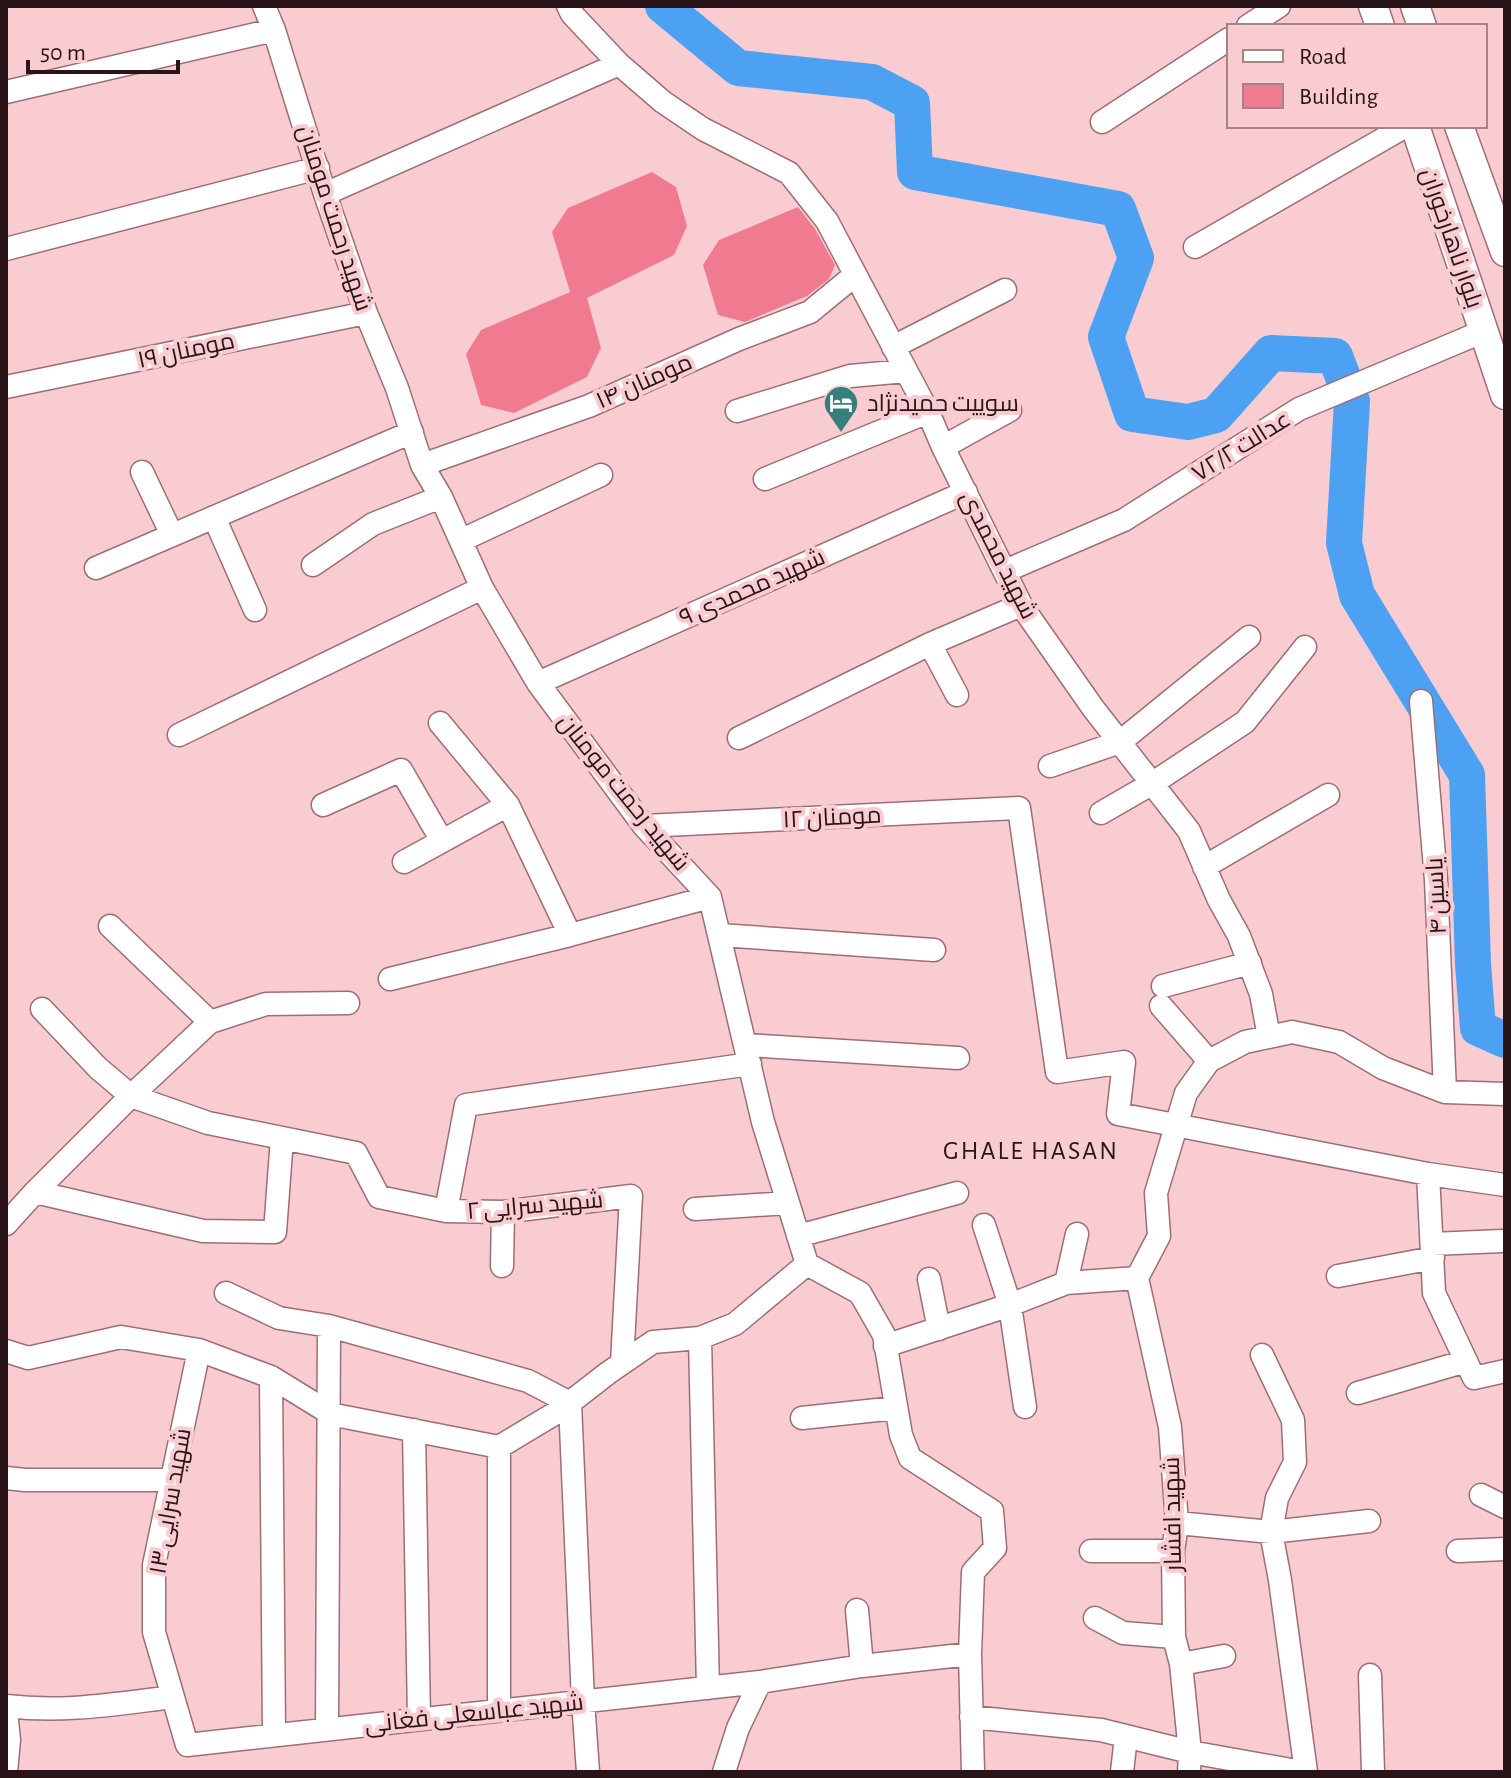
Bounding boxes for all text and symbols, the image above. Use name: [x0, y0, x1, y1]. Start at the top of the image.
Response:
scale bar: [28, 24, 178, 74]
legend: [1227, 24, 1487, 128]
text: 50 m: [40, 41, 86, 65]
text: Road: [1299, 45, 1347, 69]
text: Building: [1299, 85, 1378, 109]
street label: شهید رحمت مومنان: [292, 122, 376, 314]
street label: بلوار ناهارخوران: [1415, 165, 1486, 312]
street label: مومنان ۱۹: [135, 329, 237, 374]
street label: مومنان ۱۴: [593, 350, 696, 415]
hotel icon: سوییت حمیدنژاد: [822, 384, 860, 434]
place label: سوییت حمیدنژاد: [867, 391, 1019, 416]
street label: عدالت ۷۲/۲: [1188, 407, 1295, 486]
street label: شهید محمدی: [955, 487, 1041, 624]
street label: ۹ شهید محمدی: [676, 544, 829, 632]
street label: شهید رحمت مومنان: [552, 709, 694, 876]
street label: مومنان ۱۲: [782, 803, 882, 834]
street label: یاسین ۴: [1423, 856, 1452, 935]
district label: GHALE HASAN: [943, 1138, 1119, 1164]
street label: شهید سرایی ۲: [466, 1187, 604, 1225]
street label: شهید سرایی ۱۳: [145, 1426, 197, 1576]
street label: شهید افشار: [1159, 1456, 1187, 1574]
street label: شهید عباسعلی فغانی: [363, 1690, 585, 1738]

